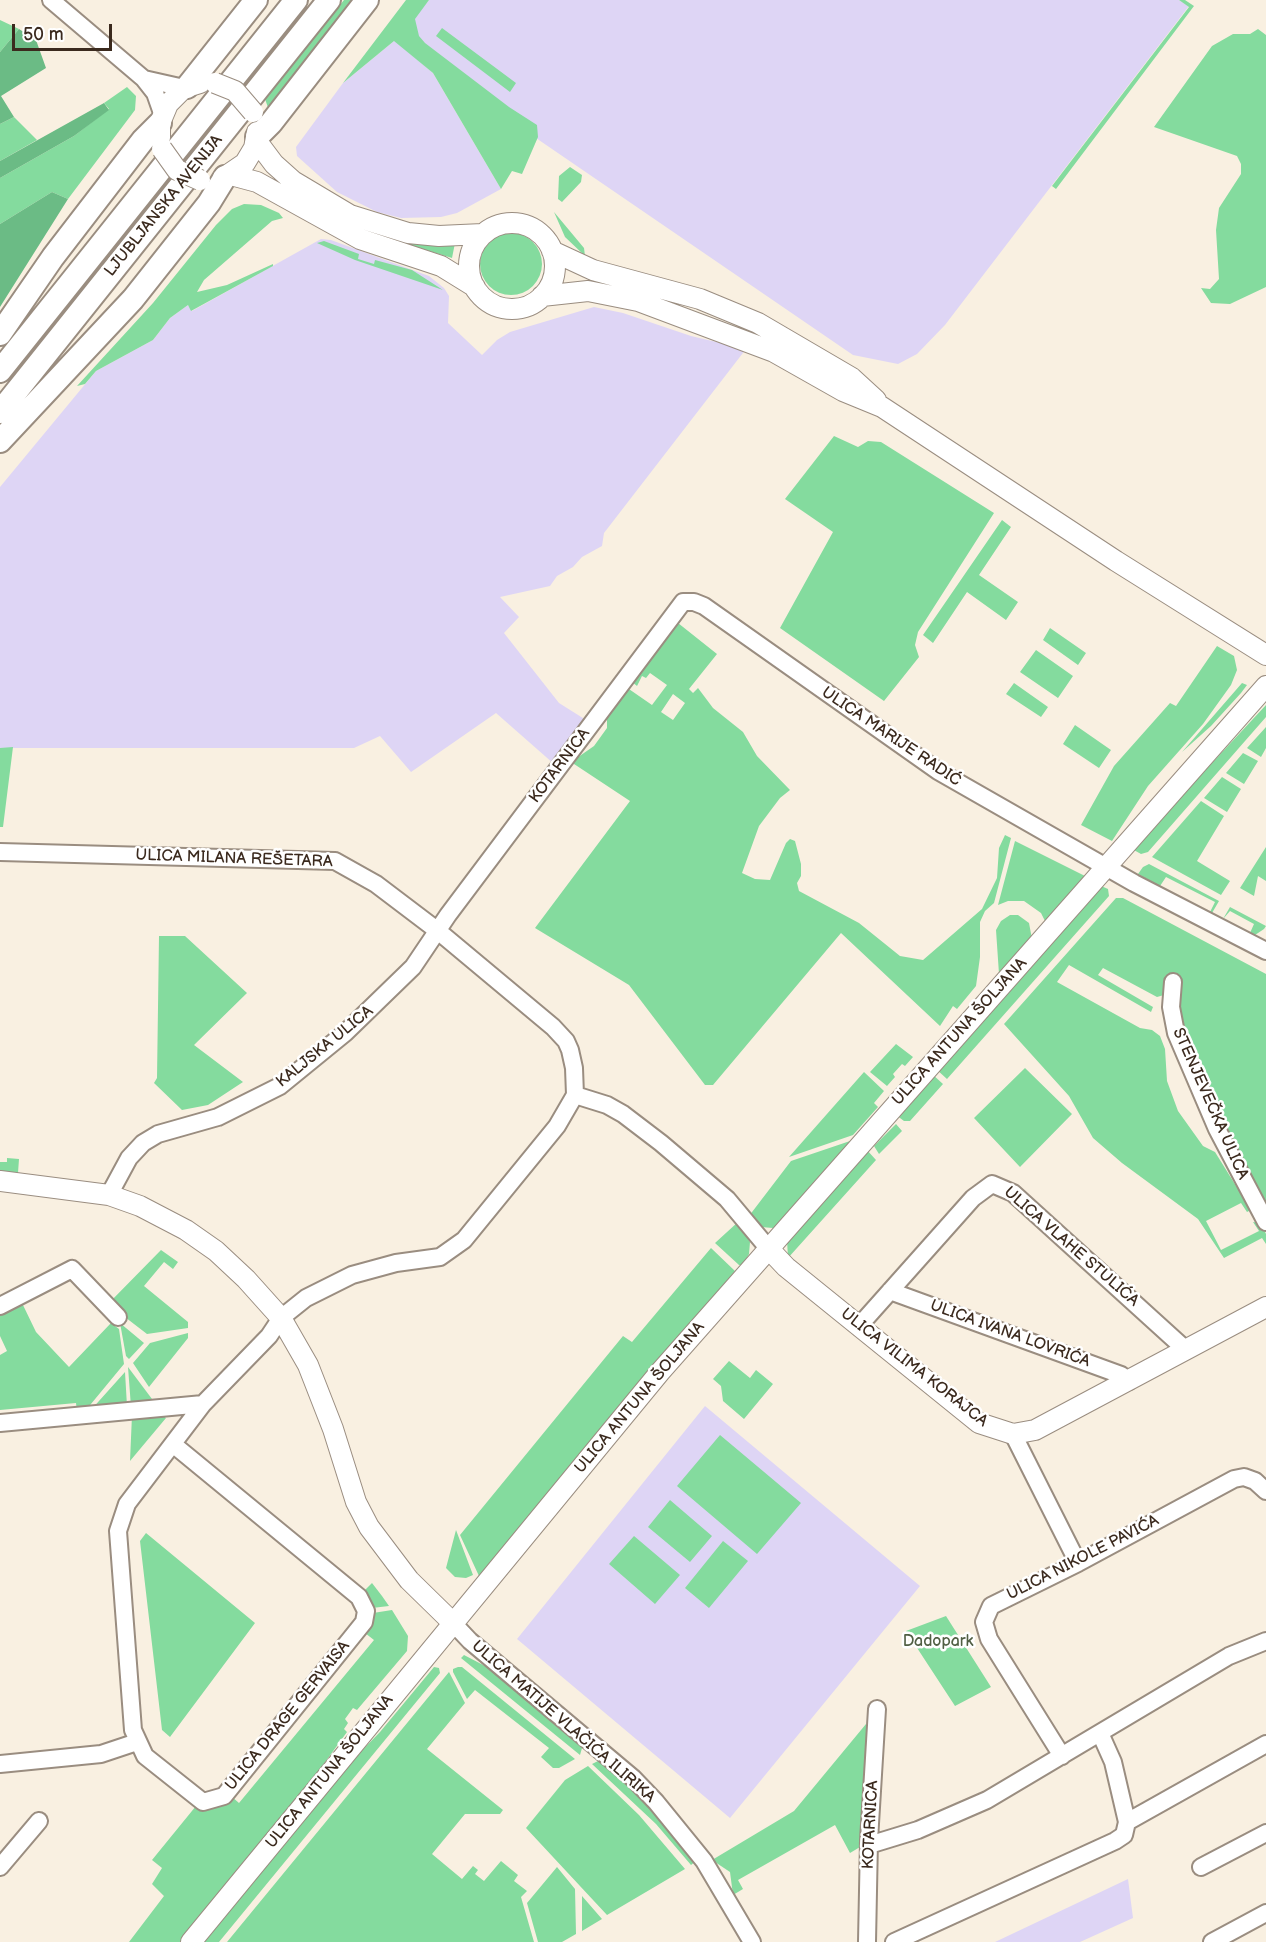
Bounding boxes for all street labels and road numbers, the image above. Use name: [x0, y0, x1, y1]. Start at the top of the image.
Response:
street label: LJUBLJANSKA AVENIJA: [101, 131, 227, 281]
street label: ULICA MARIJE RADIĆ: [818, 683, 964, 791]
street label: KOTARNICA: [526, 725, 594, 807]
street label: ULICA MILANA REŠETARA: [135, 846, 333, 872]
street label: ULICA ANTUNA ŠOLJANA: [889, 954, 1031, 1110]
street label: KALJSKA ULICA: [273, 1002, 377, 1092]
street label: STENJEVEČKA ULICA: [1168, 1025, 1252, 1183]
street label: ULICA VLAHE STULIĆA: [999, 1183, 1143, 1311]
street label: ULICA IVANA LOVRIĆA: [927, 1296, 1093, 1372]
street label: ULICA VILIMA KORAJCA: [837, 1305, 991, 1431]
street label: ULICA ANTUNA ŠOLJANA: [571, 1318, 709, 1478]
street label: ULICA NIKOLE PAVIĆA: [1004, 1511, 1162, 1605]
street label: ULICA DRAGE GERVAISA: [222, 1637, 354, 1795]
street label: ULICA MATIJE VLAČIĆA ILIRIKA: [467, 1637, 659, 1807]
street label: ULICA ANTUNA ŠOLJANA: [262, 1691, 398, 1853]
street label: KOTARNICA: [859, 1780, 883, 1870]

